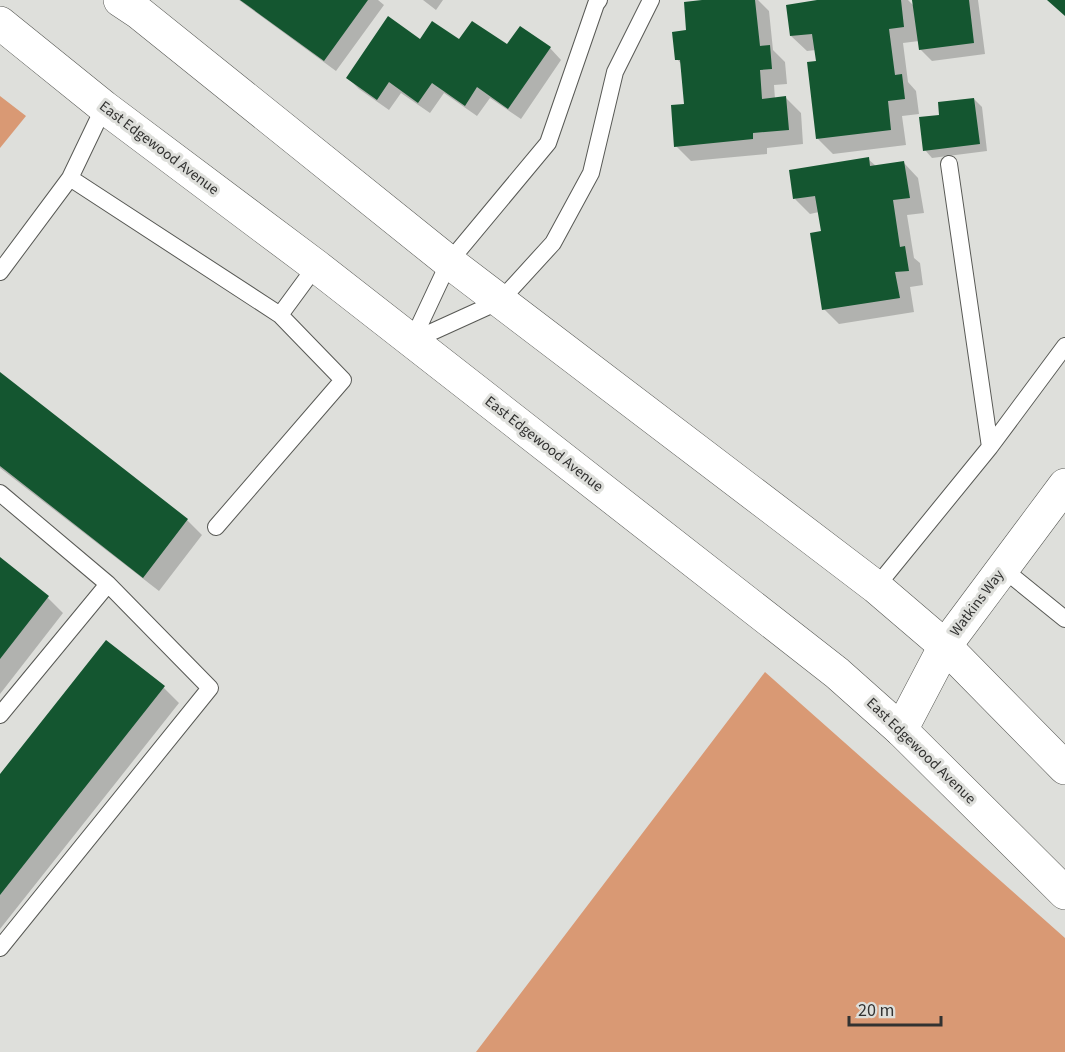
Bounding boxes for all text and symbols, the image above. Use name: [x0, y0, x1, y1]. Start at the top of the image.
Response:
street label: East Edgewood Avenue: [95, 96, 223, 200]
street label: East Edgewood Avenue: [480, 391, 608, 497]
street label: Watkins Way: [945, 565, 1009, 641]
street label: East Edgewood Avenue: [862, 693, 980, 809]
scale bar: [849, 989, 940, 1027]
text: 20 m: [858, 998, 894, 1023]

